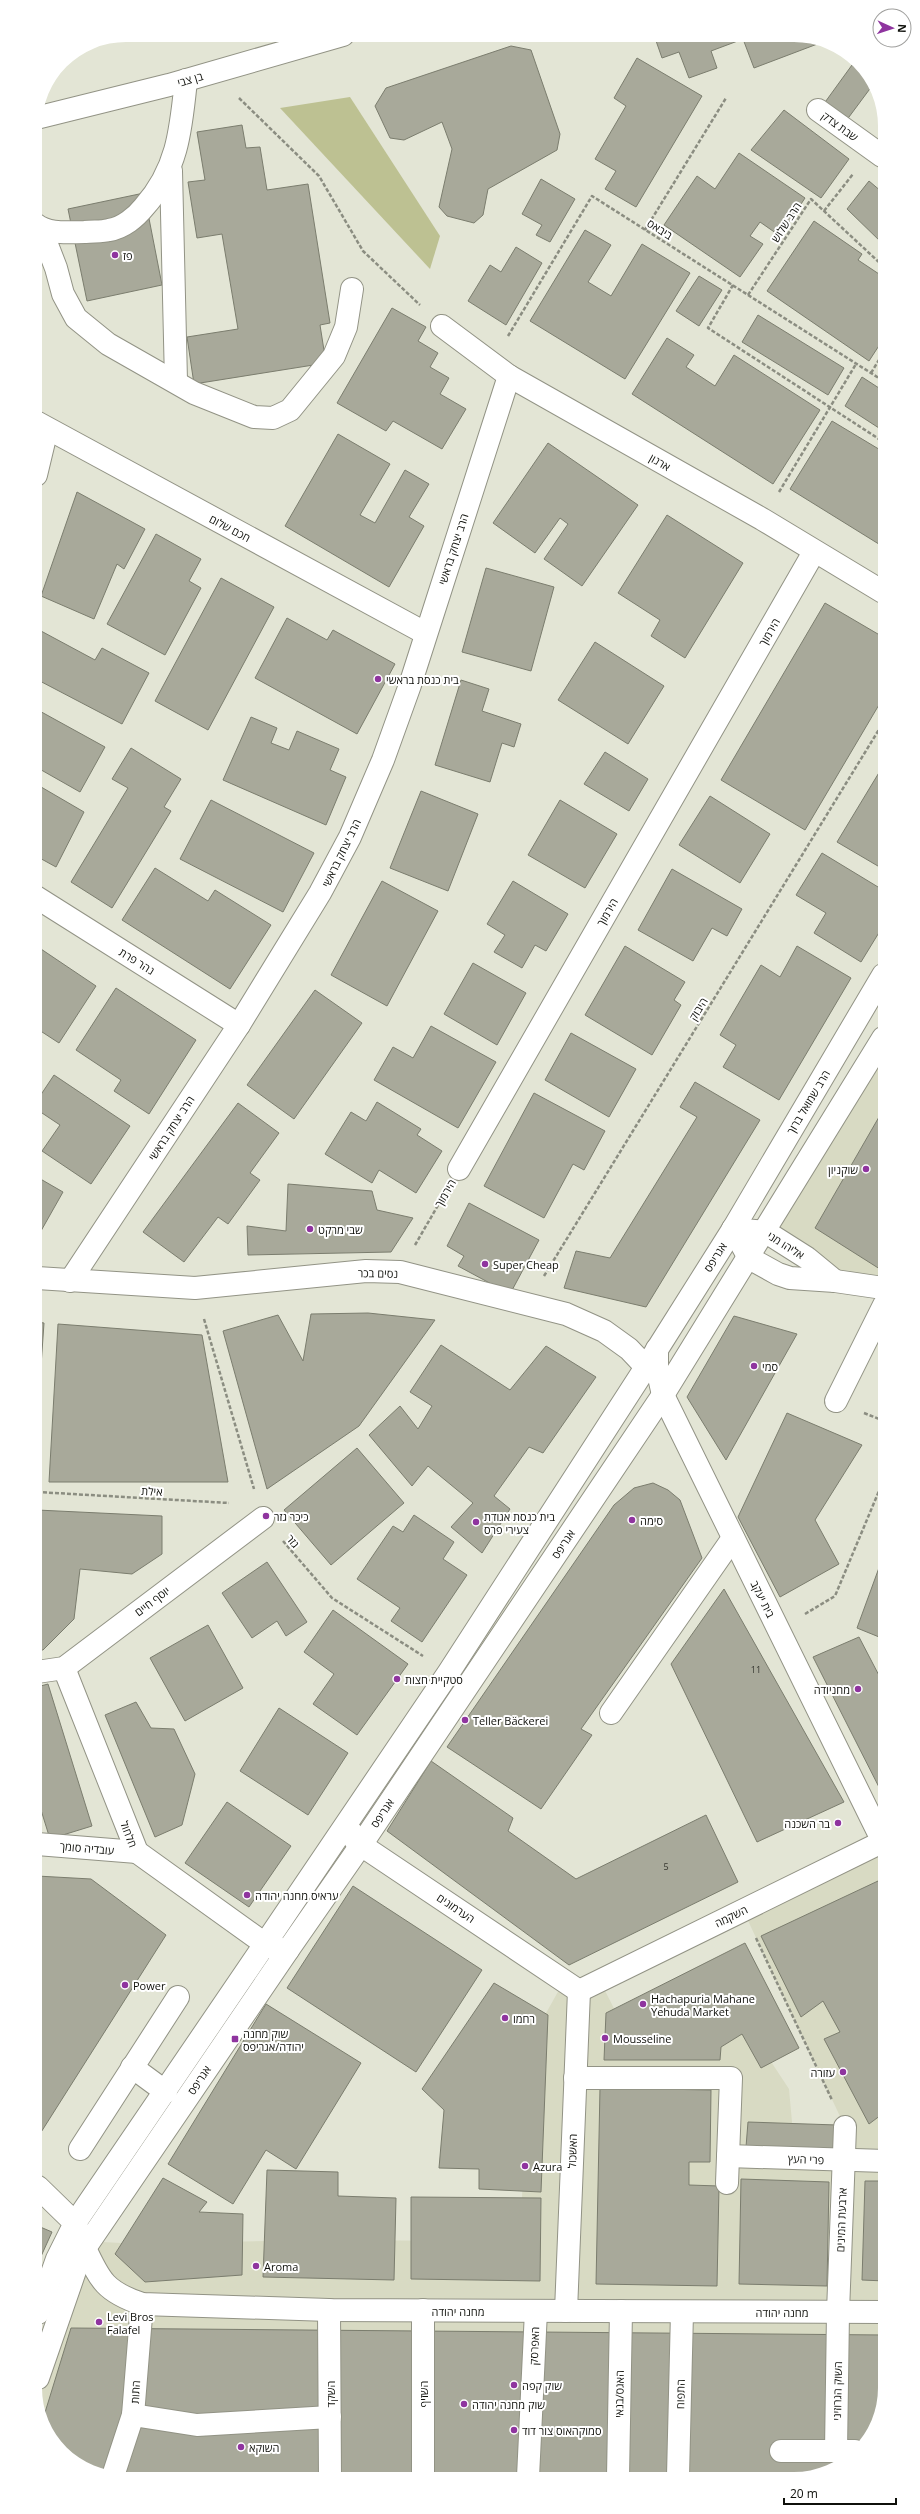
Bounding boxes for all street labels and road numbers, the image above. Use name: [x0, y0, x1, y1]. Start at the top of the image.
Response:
street label: בן צבי: [175, 68, 205, 90]
street label: שבת צדק: [819, 108, 861, 144]
street label: הרב שלוש: [768, 199, 805, 245]
street label: ביבאס: [644, 215, 676, 243]
street label: ארנון: [647, 450, 673, 474]
street label: חכם שלום: [207, 511, 253, 545]
street label: הרב יצחק בראשי: [434, 511, 472, 587]
street label: הירמוך: [755, 615, 783, 649]
street label: הרב יצחק בראשי: [318, 816, 364, 890]
street label: הירמוך: [593, 895, 621, 929]
street label: נהר פרת: [116, 944, 158, 978]
street label: היבוק: [685, 995, 711, 1023]
street label: הרב שמואל ברוך: [783, 1067, 833, 1137]
street label: הרב יצחק בראשי: [144, 1093, 198, 1163]
street label: הירמוך: [431, 1176, 459, 1210]
street label: אליהו מני: [765, 1228, 807, 1262]
street label: אגריפס: [700, 1239, 730, 1275]
street label: נסים בכר: [358, 1265, 398, 1281]
street label: אילת: [141, 1483, 163, 1499]
street label: אגריפס: [548, 1526, 578, 1562]
street label: גזר: [283, 1531, 303, 1551]
street label: בית יעקב: [748, 1578, 779, 1620]
street label: יוסף חיים: [131, 1583, 173, 1619]
street label: אגריפס: [367, 1795, 397, 1831]
street label: חלחול: [117, 1819, 141, 1849]
street label: עובדיה סומך: [59, 1838, 115, 1858]
street label: הערמונים: [434, 1890, 478, 1926]
street label: השקמה: [712, 1902, 750, 1930]
street label: אגריפס: [184, 2062, 214, 2098]
street label: האשכול: [564, 2133, 580, 2169]
street label: פרי העץ: [788, 2151, 824, 2167]
street label: ארבעת המינים: [832, 2187, 850, 2253]
street label: מחנה יהודה: [431, 2304, 485, 2319]
street label: מחנה יהודה: [755, 2305, 809, 2320]
street label: האפרסק: [526, 2326, 542, 2366]
street label: השוק הגרוזיני: [829, 2361, 845, 2421]
street label: האגס/בנאי: [611, 2370, 627, 2418]
street label: התפוח: [672, 2379, 688, 2409]
street label: התות: [127, 2380, 143, 2404]
street label: השזיף: [416, 2380, 431, 2407]
street label: השקד: [323, 2381, 338, 2407]

